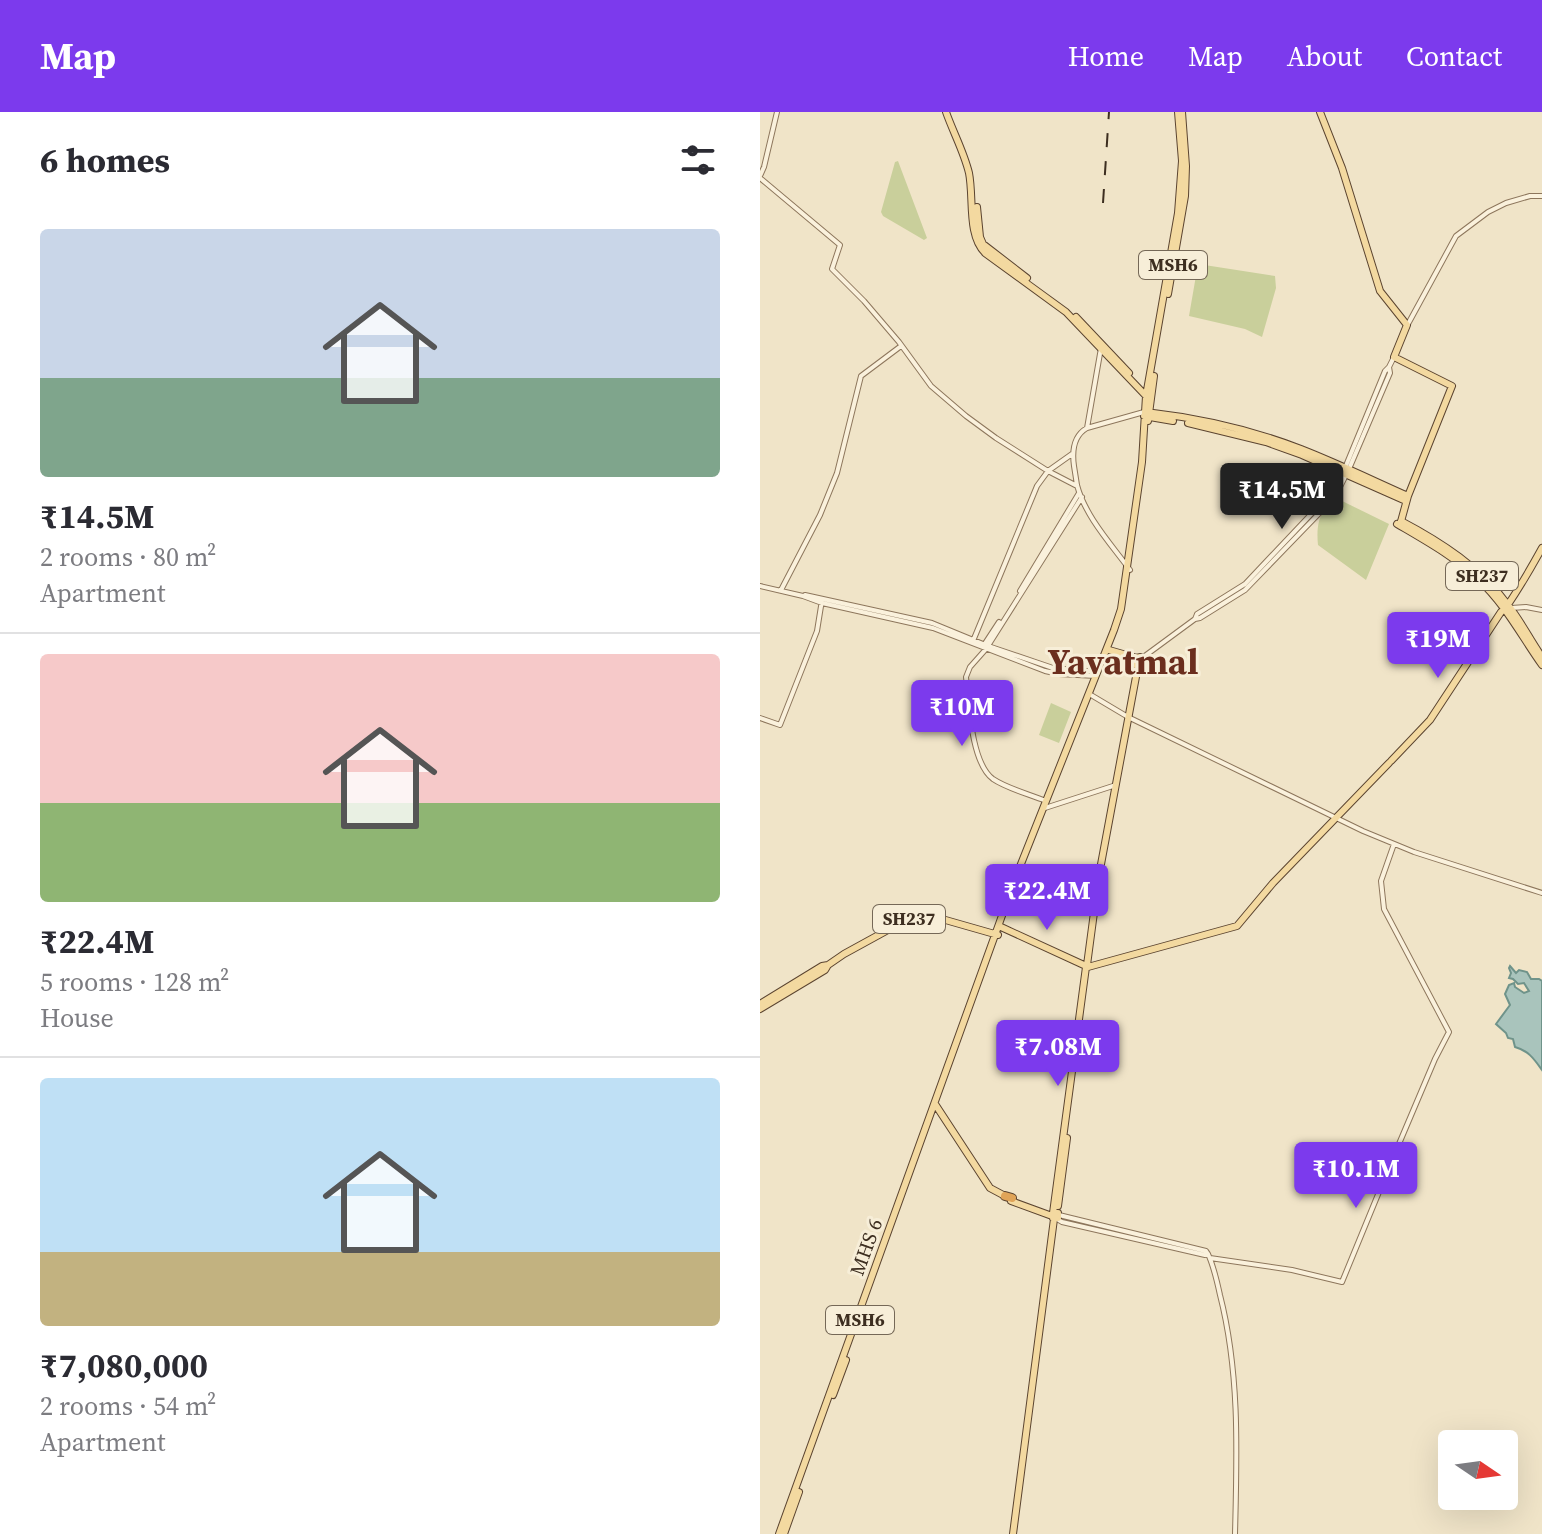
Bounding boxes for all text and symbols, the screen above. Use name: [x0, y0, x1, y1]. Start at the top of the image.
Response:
text: Map: [40, 30, 116, 82]
text: Home: [1068, 37, 1144, 75]
text: Map: [1188, 37, 1243, 75]
text: About: [1287, 37, 1362, 75]
text: Contact: [1406, 37, 1502, 75]
text: 6 homes: [40, 137, 170, 183]
icon: filters: [676, 138, 720, 182]
road number: MSH6: [1139, 251, 1207, 279]
icon: home: [308, 281, 452, 425]
pin: ₹14.5M: [1217, 463, 1347, 531]
text: ₹14.5M: [1238, 471, 1326, 507]
text: ₹14.5M: [40, 493, 154, 539]
text: 2 rooms · 80 m²: [40, 539, 216, 575]
road number: SH237: [1446, 562, 1518, 590]
text: Apartment: [40, 575, 165, 611]
pin: ₹19M: [1391, 612, 1485, 680]
text: ₹19M: [1405, 620, 1471, 656]
district label: Yavatmal: [1047, 637, 1199, 686]
pin: ₹10M: [915, 680, 1009, 748]
text: ₹10M: [929, 688, 995, 724]
icon: home: [308, 706, 452, 850]
pin: ₹22.4M: [982, 864, 1112, 932]
text: ₹22.4M: [1003, 872, 1091, 908]
road number: SH237: [873, 905, 945, 933]
text: ₹22.4M: [40, 918, 154, 964]
text: 5 rooms · 128 m²: [40, 964, 229, 1000]
text: House: [40, 1000, 114, 1036]
pin: ₹7.08M: [993, 1020, 1123, 1088]
text: ₹7.08M: [1014, 1028, 1102, 1064]
icon: home: [308, 1130, 452, 1274]
pin: ₹10.1M: [1291, 1142, 1421, 1210]
text: ₹10.1M: [1312, 1150, 1400, 1186]
street label: MHS 6: [843, 1215, 889, 1279]
road number: MSH6: [826, 1306, 894, 1334]
text: ₹7,080,000: [40, 1342, 208, 1388]
text: 2 rooms · 54 m²: [40, 1388, 216, 1424]
text: Apartment: [40, 1424, 165, 1460]
north arrow: [1438, 1430, 1518, 1510]
map controls: [1438, 1430, 1518, 1510]

